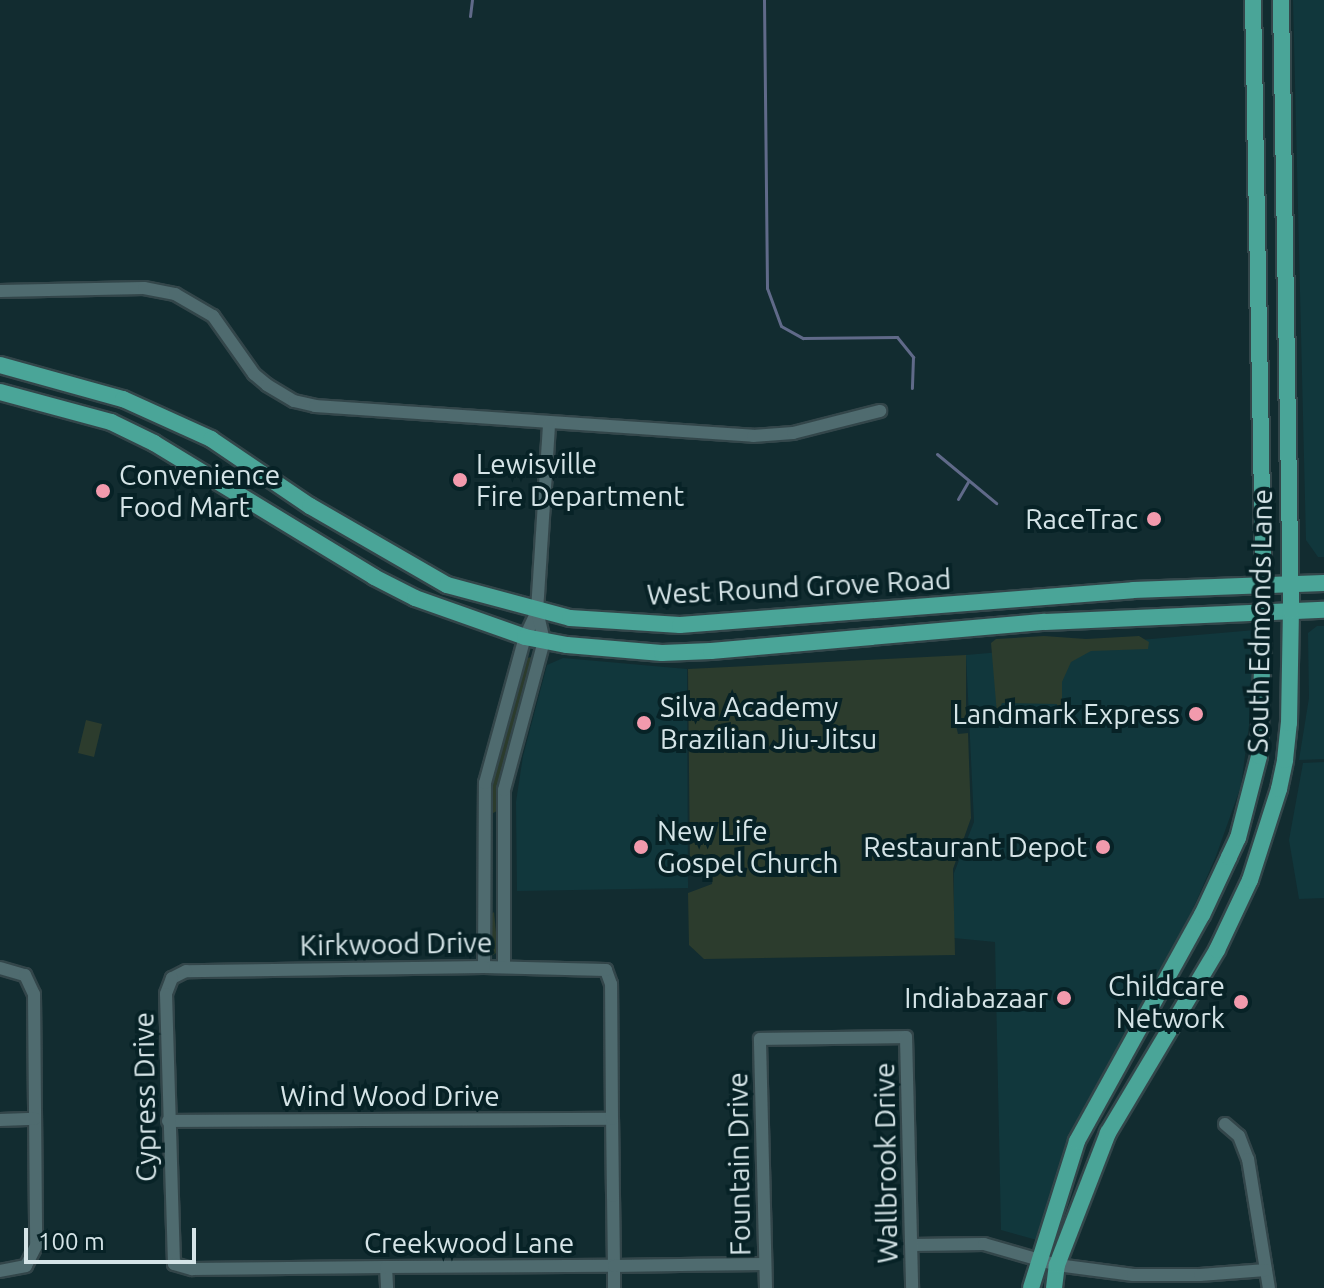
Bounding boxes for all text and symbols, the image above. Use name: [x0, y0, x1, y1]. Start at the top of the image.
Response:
place label: Lewisville Fire Department: [476, 447, 684, 513]
place label: Convenience Food Mart: [119, 458, 280, 524]
marker: Lewisville Fire Department: [451, 471, 469, 489]
marker: Convenience Food Mart: [94, 482, 112, 500]
street label: South Edmonds Lane: [1241, 489, 1279, 753]
place label: RaceTrac: [1025, 502, 1138, 536]
marker: RaceTrac: [1145, 510, 1163, 528]
street label: West Round Grove Road: [646, 562, 952, 612]
place label: Silva Academy Brazilian Jiu-Jitsu: [660, 690, 877, 756]
place label: Landmark Express: [952, 697, 1180, 731]
marker: Landmark Express: [1187, 705, 1205, 723]
marker: Silva Academy Brazilian Jiu-Jitsu: [635, 714, 653, 732]
place label: New Life Gospel Church: [657, 814, 838, 880]
place label: Restaurant Depot: [863, 830, 1087, 864]
marker: New Life Gospel Church: [632, 838, 650, 856]
marker: Restaurant Depot: [1094, 838, 1112, 856]
street label: Kirkwood Drive: [299, 926, 493, 962]
place label: Childcare Network: [1108, 969, 1225, 1035]
place label: Indiabazaar: [904, 981, 1048, 1015]
marker: Indiabazaar: [1055, 989, 1073, 1007]
marker: Childcare Network: [1232, 993, 1250, 1011]
street label: Cypress Drive: [127, 1012, 163, 1182]
street label: Wallbrook Drive: [867, 1062, 905, 1264]
street label: Fountain Drive: [721, 1072, 757, 1256]
street label: Wind Wood Drive: [280, 1079, 500, 1113]
scale bar: [28, 1212, 200, 1262]
street label: Creekwood Lane: [364, 1226, 574, 1260]
text: 100 m: [38, 1228, 105, 1255]

